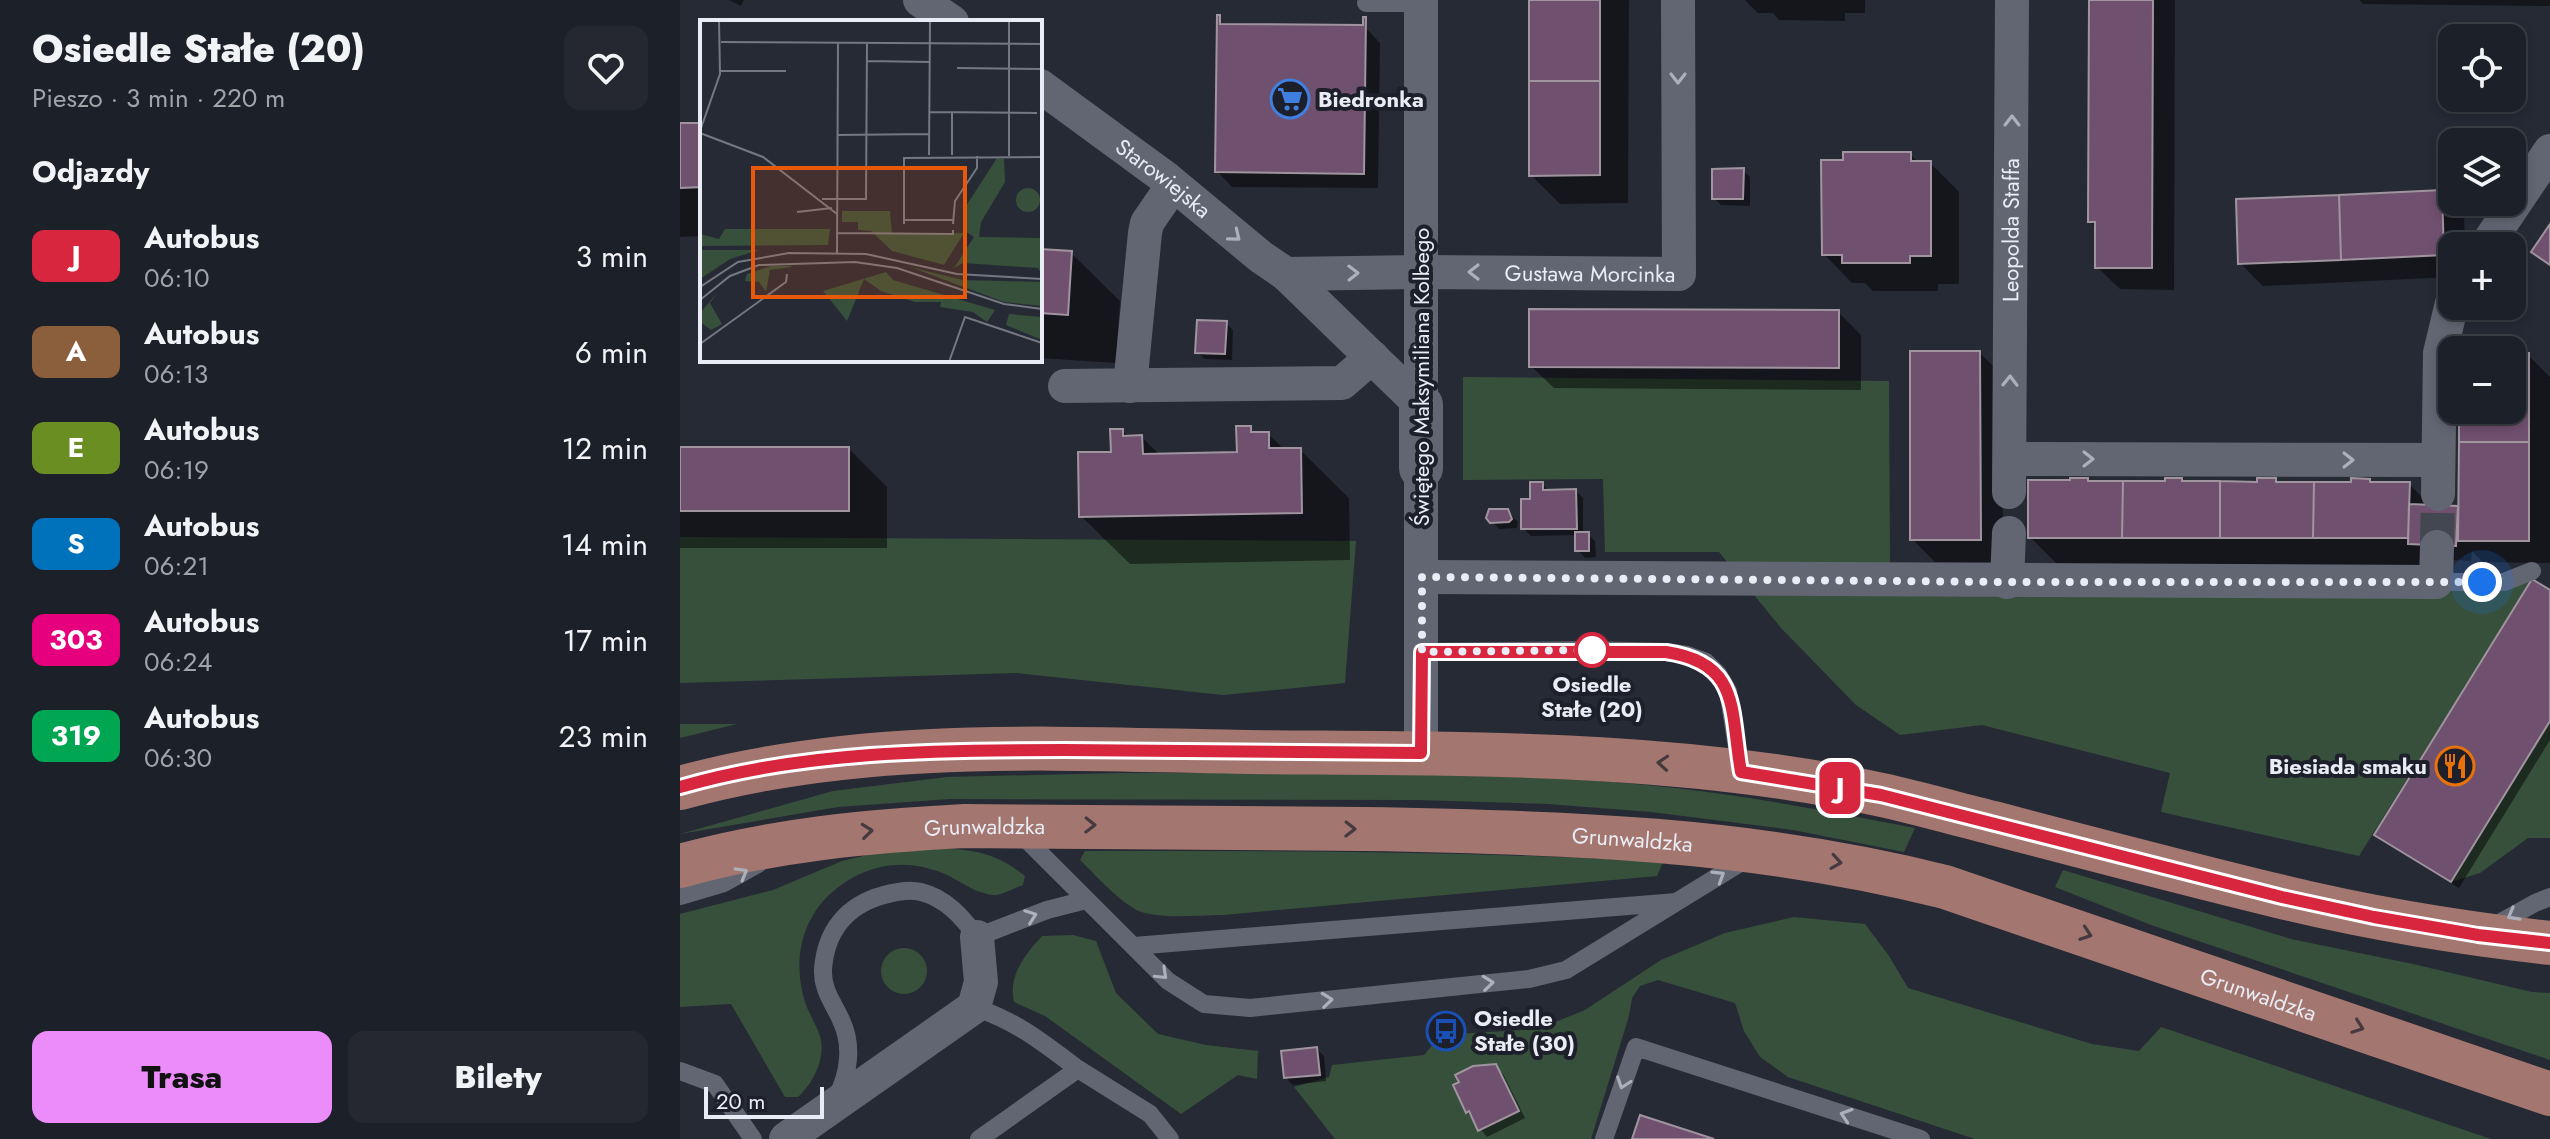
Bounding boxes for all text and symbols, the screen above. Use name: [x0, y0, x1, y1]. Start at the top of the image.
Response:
inset map: [700, 20, 1042, 362]
text: Osiedle Stałe (20): [32, 21, 365, 76]
map controls: [2438, 24, 2526, 424]
button: locate: [2438, 24, 2526, 112]
button: heart: [564, 26, 648, 110]
one-way arrow: [1669, 72, 1687, 85]
supermarket icon: Biedronka: [1269, 78, 1311, 120]
text: Pieszo · 3 min · 220 m: [32, 79, 285, 117]
place label: Biedronka: [1318, 83, 1424, 115]
one-way arrow: [2003, 114, 2021, 127]
button: layers: [2438, 128, 2526, 216]
street label: Starowiejska: [1109, 131, 1218, 225]
text: Odjazdy: [32, 150, 149, 193]
street label: Leopolda Staffa: [1994, 158, 2027, 302]
text: Autobus: [144, 216, 259, 259]
one-way arrow: [1226, 226, 1241, 240]
street label: Świętego Maksymiliana Kolbego: [1405, 228, 1437, 526]
button: +: [2438, 232, 2526, 320]
text: J: [71, 235, 81, 276]
text: 3 min: [576, 235, 648, 278]
street label: Gustawa Morcinka: [1505, 257, 1675, 290]
text: 06:10: [144, 259, 210, 297]
one-way arrow: [1467, 263, 1480, 281]
one-way arrow: [1347, 264, 1360, 282]
text: Autobus: [144, 312, 259, 355]
text: A: [66, 331, 86, 372]
text: 6 min: [575, 331, 648, 374]
button: −: [2438, 336, 2526, 424]
text: 06:13: [144, 355, 208, 393]
one-way arrow: [2001, 374, 2019, 387]
text: Autobus: [144, 408, 259, 451]
text: E: [68, 427, 84, 468]
text: 12 min: [561, 427, 648, 470]
one-way arrow: [2082, 450, 2095, 468]
text: 06:19: [144, 451, 209, 489]
one-way arrow: [2342, 451, 2355, 468]
text: Autobus: [144, 504, 259, 547]
text: S: [67, 523, 85, 564]
text: 14 min: [561, 523, 648, 566]
text: 06:21: [144, 547, 209, 585]
your location: [2462, 562, 2502, 602]
text: Autobus: [144, 600, 259, 643]
text: 303: [49, 619, 103, 660]
text: 17 min: [563, 619, 648, 662]
marker: Osiedle Stałe (20): [1575, 633, 1609, 667]
text: 06:24: [144, 643, 212, 681]
place label: Osiedle Stałe (20): [1541, 668, 1643, 725]
text: Autobus: [144, 696, 259, 739]
text: 319: [51, 715, 101, 756]
text: 23 min: [559, 715, 648, 758]
text: 06:30: [144, 739, 212, 777]
restaurant icon: Biesiada smaku: [2434, 745, 2476, 787]
place label: Biesiada smaku: [2269, 750, 2427, 782]
one-way arrow: [1656, 755, 1669, 772]
line badge: J: [1814, 762, 1866, 814]
text: J: [1835, 767, 1845, 808]
street label: Grunwaldzka: [923, 810, 1045, 844]
one-way arrow: [1084, 816, 1097, 834]
street label: Grunwaldzka: [1571, 819, 1694, 860]
one-way arrow: [1344, 820, 1357, 838]
one-way arrow: [860, 823, 873, 840]
one-way arrow: [1830, 853, 1843, 870]
one-way arrow: [733, 867, 747, 883]
one-way arrow: [1711, 870, 1725, 885]
one-way arrow: [2507, 905, 2522, 921]
one-way arrow: [1023, 909, 1037, 926]
one-way arrow: [2078, 925, 2092, 941]
street label: Grunwaldzka: [2196, 959, 2321, 1029]
one-way arrow: [1153, 964, 1167, 979]
one-way arrow: [1482, 975, 1495, 992]
one-way arrow: [1321, 992, 1334, 1009]
place label: Osiedle Stałe (30): [1474, 1002, 1575, 1059]
bus stop icon: Osiedle Stałe (30): [1425, 1010, 1467, 1052]
one-way arrow: [2350, 1018, 2364, 1034]
button: Trasa: [32, 1031, 332, 1123]
button: Bilety: [348, 1031, 648, 1123]
one-way arrow: [1617, 1076, 1633, 1090]
scale bar: [704, 1083, 824, 1119]
text: 20 m: [716, 1085, 765, 1117]
one-way arrow: [1840, 1108, 1854, 1124]

